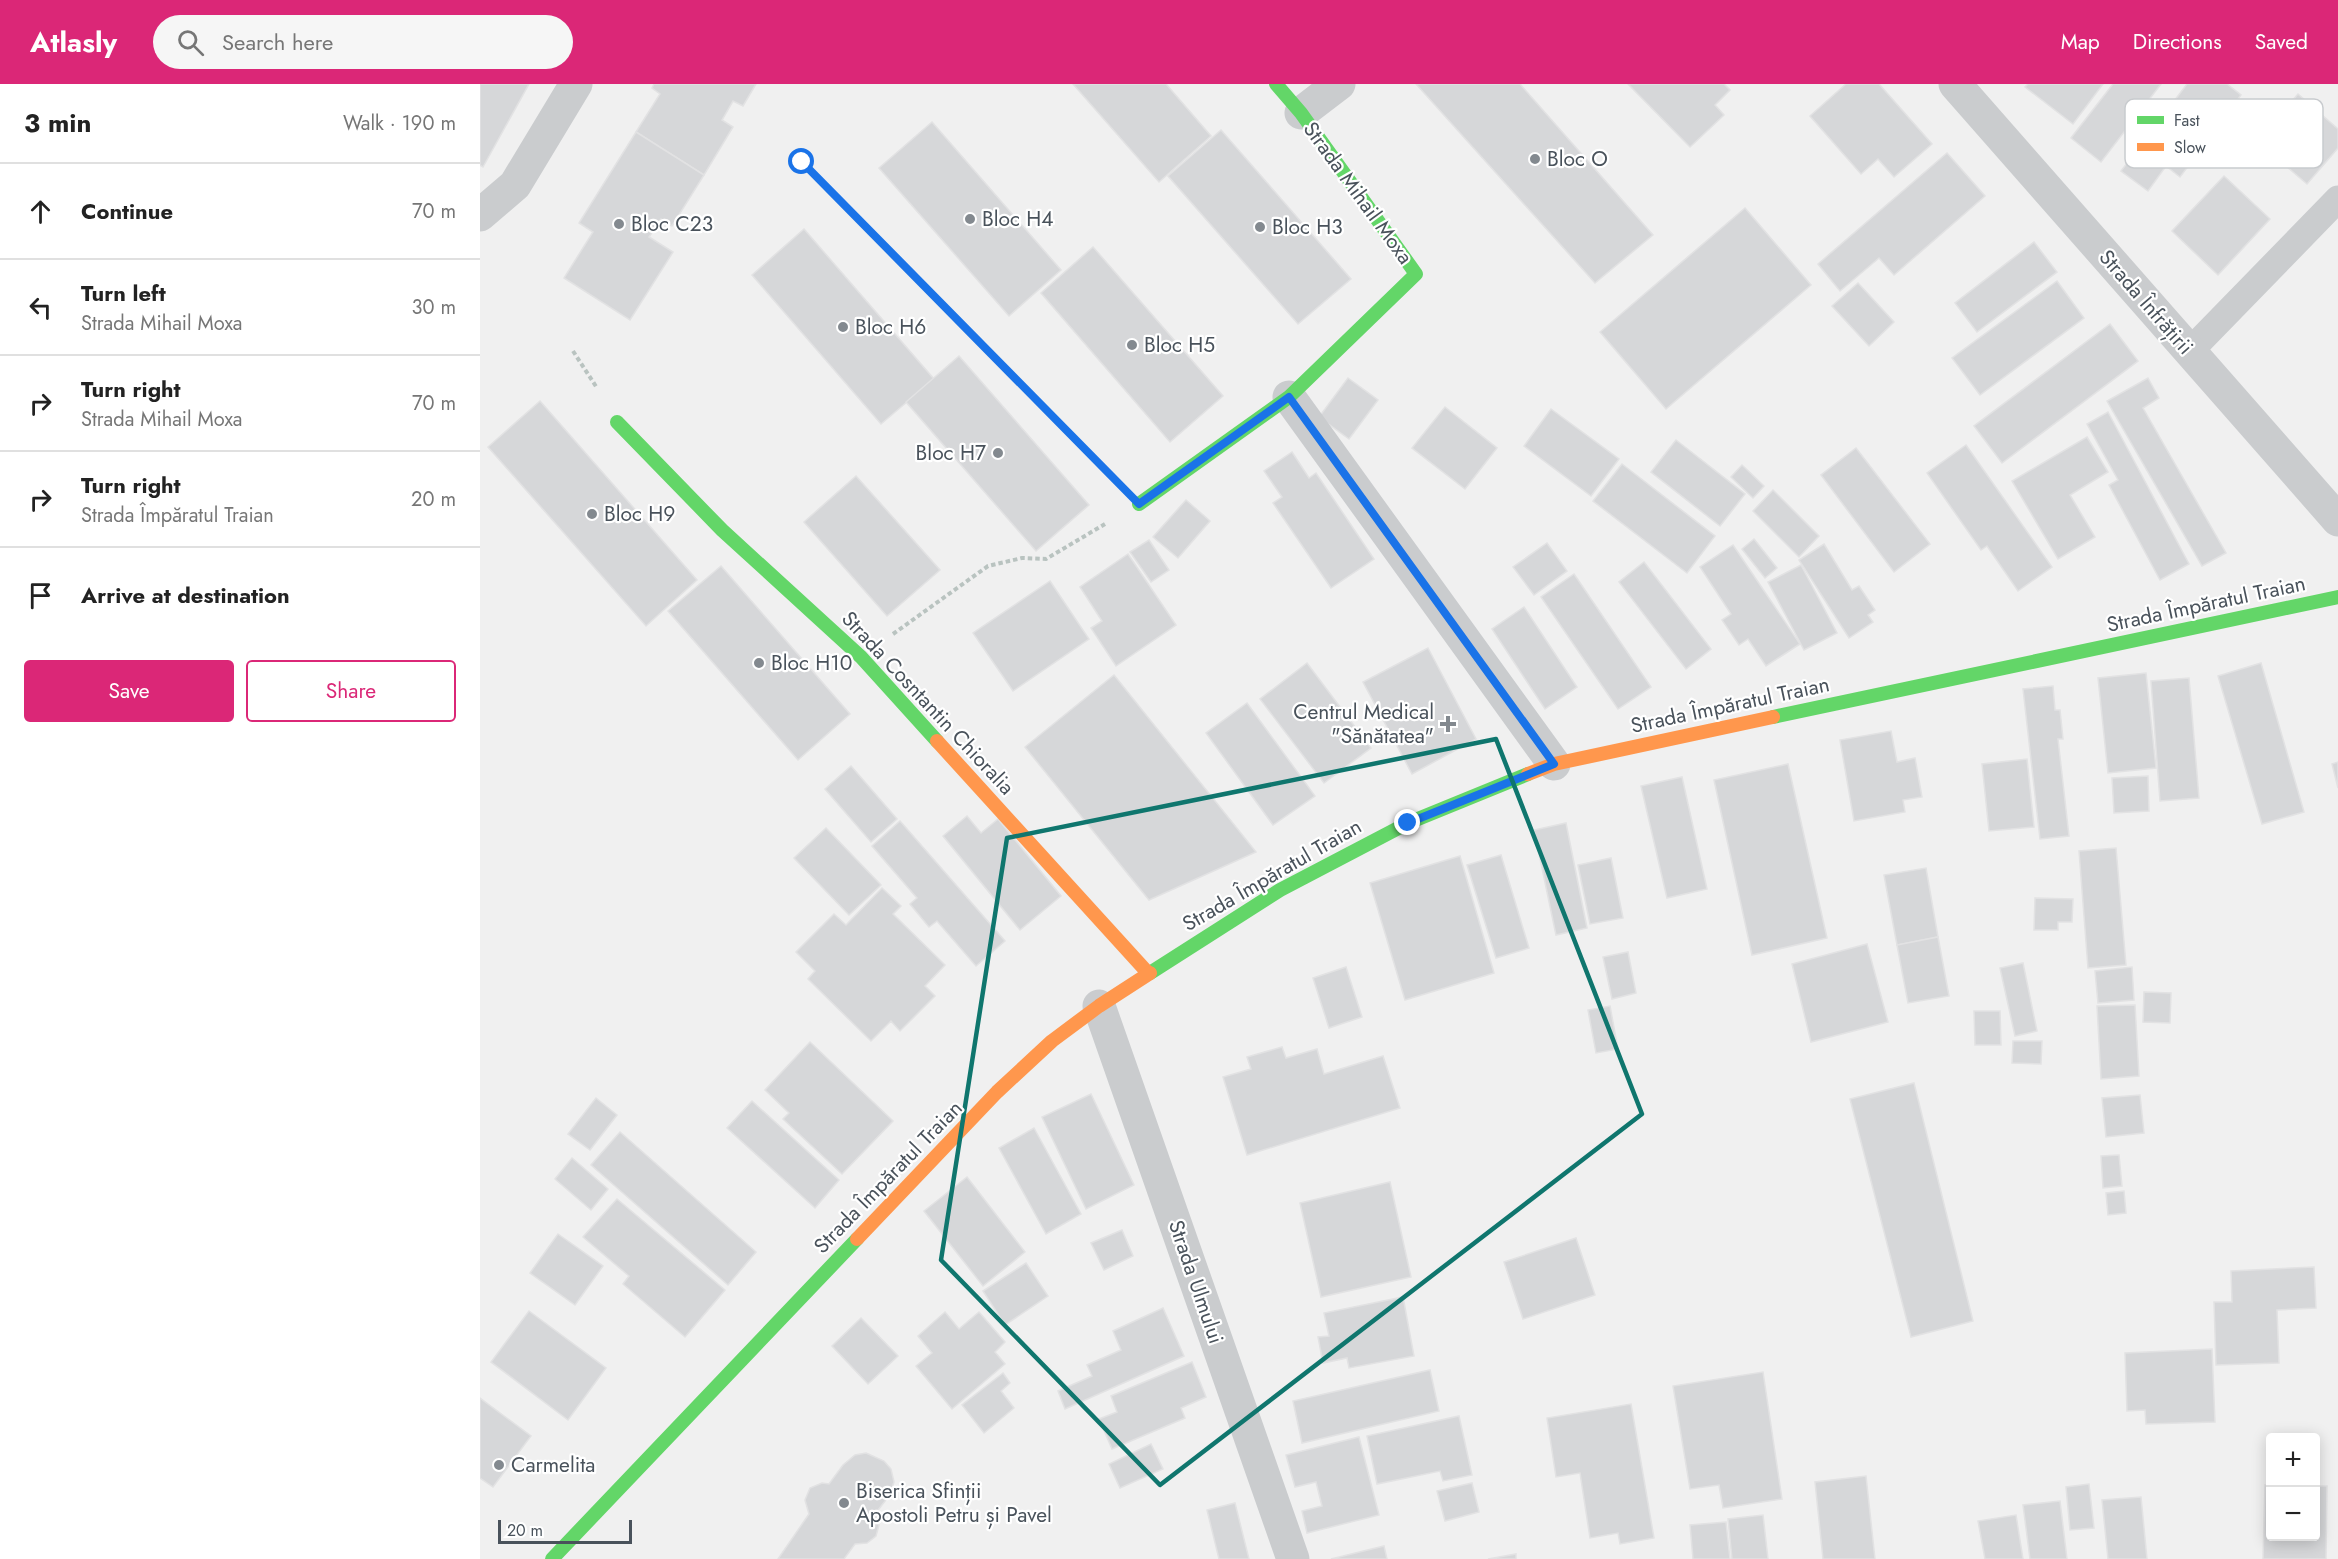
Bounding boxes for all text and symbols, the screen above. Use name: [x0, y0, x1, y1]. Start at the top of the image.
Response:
search box: [153, 15, 573, 69]
text: Atlasly: [30, 22, 117, 63]
icon: search: [174, 26, 207, 59]
text: Search here: [222, 26, 333, 58]
text: Map: [2061, 27, 2100, 57]
text: Directions: [2133, 27, 2222, 57]
text: Saved: [2255, 27, 2308, 57]
legend: [2125, 99, 2323, 168]
text: 3 min: [24, 104, 91, 142]
text: Walk · 190 m: [343, 109, 456, 138]
text: Fast: [2174, 109, 2200, 132]
street label: Strada Mihail Moxa: [1296, 116, 1420, 270]
text: Slow: [2174, 136, 2206, 159]
place label: Bloc O: [1547, 144, 1608, 174]
route start: [788, 148, 814, 174]
marker: Bloc O: [1528, 152, 1542, 166]
icon: ahead: [24, 195, 57, 228]
text: Continue: [81, 195, 173, 227]
text: 70 m: [412, 197, 456, 226]
place label: Bloc H4: [982, 204, 1054, 234]
place label: Bloc C23: [631, 209, 713, 239]
marker: Bloc H4: [963, 212, 977, 226]
place label: Bloc H3: [1272, 212, 1343, 242]
marker: Bloc C23: [612, 217, 626, 231]
marker: Bloc H3: [1253, 220, 1267, 234]
street label: Strada Înfrățirii: [2092, 243, 2200, 361]
text: Turn left: [81, 277, 166, 309]
icon: left: [24, 291, 57, 324]
text: 30 m: [411, 293, 456, 322]
text: Strada Mihail Moxa: [81, 309, 242, 338]
place label: Bloc H6: [855, 312, 926, 342]
marker: Bloc H6: [836, 320, 850, 334]
place label: Bloc H5: [1144, 330, 1215, 360]
marker: Bloc H5: [1125, 338, 1139, 352]
text: Turn right: [81, 373, 181, 405]
icon: right: [24, 387, 57, 420]
text: 70 m: [412, 389, 456, 418]
text: Strada Mihail Moxa: [81, 405, 242, 434]
place label: Bloc H7: [916, 438, 986, 468]
marker: Bloc H7: [991, 446, 1005, 460]
text: Turn right: [81, 469, 181, 501]
icon: right: [24, 483, 57, 516]
text: 20 m: [411, 485, 456, 514]
place label: Bloc H9: [604, 499, 675, 529]
text: Strada Împăratul Traian: [81, 501, 274, 530]
marker: Bloc H9: [585, 507, 599, 521]
street label: Strada Împăratul Traian: [2104, 568, 2308, 640]
icon: arrive: [24, 579, 57, 612]
text: Arrive at destination: [81, 579, 290, 611]
street label: Strada Cosntantin Chioralia: [835, 604, 1021, 802]
place label: Bloc H10: [771, 648, 852, 678]
marker: Bloc H10: [752, 656, 766, 670]
button: Save: [24, 660, 234, 722]
button: Share: [246, 660, 456, 722]
street label: Strada Împăratul Traian: [1628, 669, 1832, 741]
place label: Centrul Medical "Sănătatea": [1293, 697, 1434, 751]
marker: Centrul Medical "Sănătatea": [1439, 715, 1457, 733]
route end: [1394, 809, 1420, 835]
street label: Strada Împăratul Traian: [1177, 811, 1367, 939]
street label: Strada Împăratul Traian: [807, 1094, 969, 1260]
street label: Strada Ulmului: [1161, 1216, 1231, 1348]
map controls: [2266, 1433, 2320, 1541]
button: +: [2266, 1433, 2320, 1487]
place label: Carmelita: [511, 1450, 595, 1480]
marker: Carmelita: [492, 1458, 506, 1472]
place label: Biserica Sfinții Apostoli Petru și Pavel: [856, 1476, 1052, 1530]
button: −: [2266, 1487, 2320, 1541]
marker: Biserica Sfinții Apostoli Petru și Pavel: [837, 1496, 851, 1510]
scale bar: [498, 1517, 632, 1544]
text: 20 m: [507, 1519, 543, 1542]

